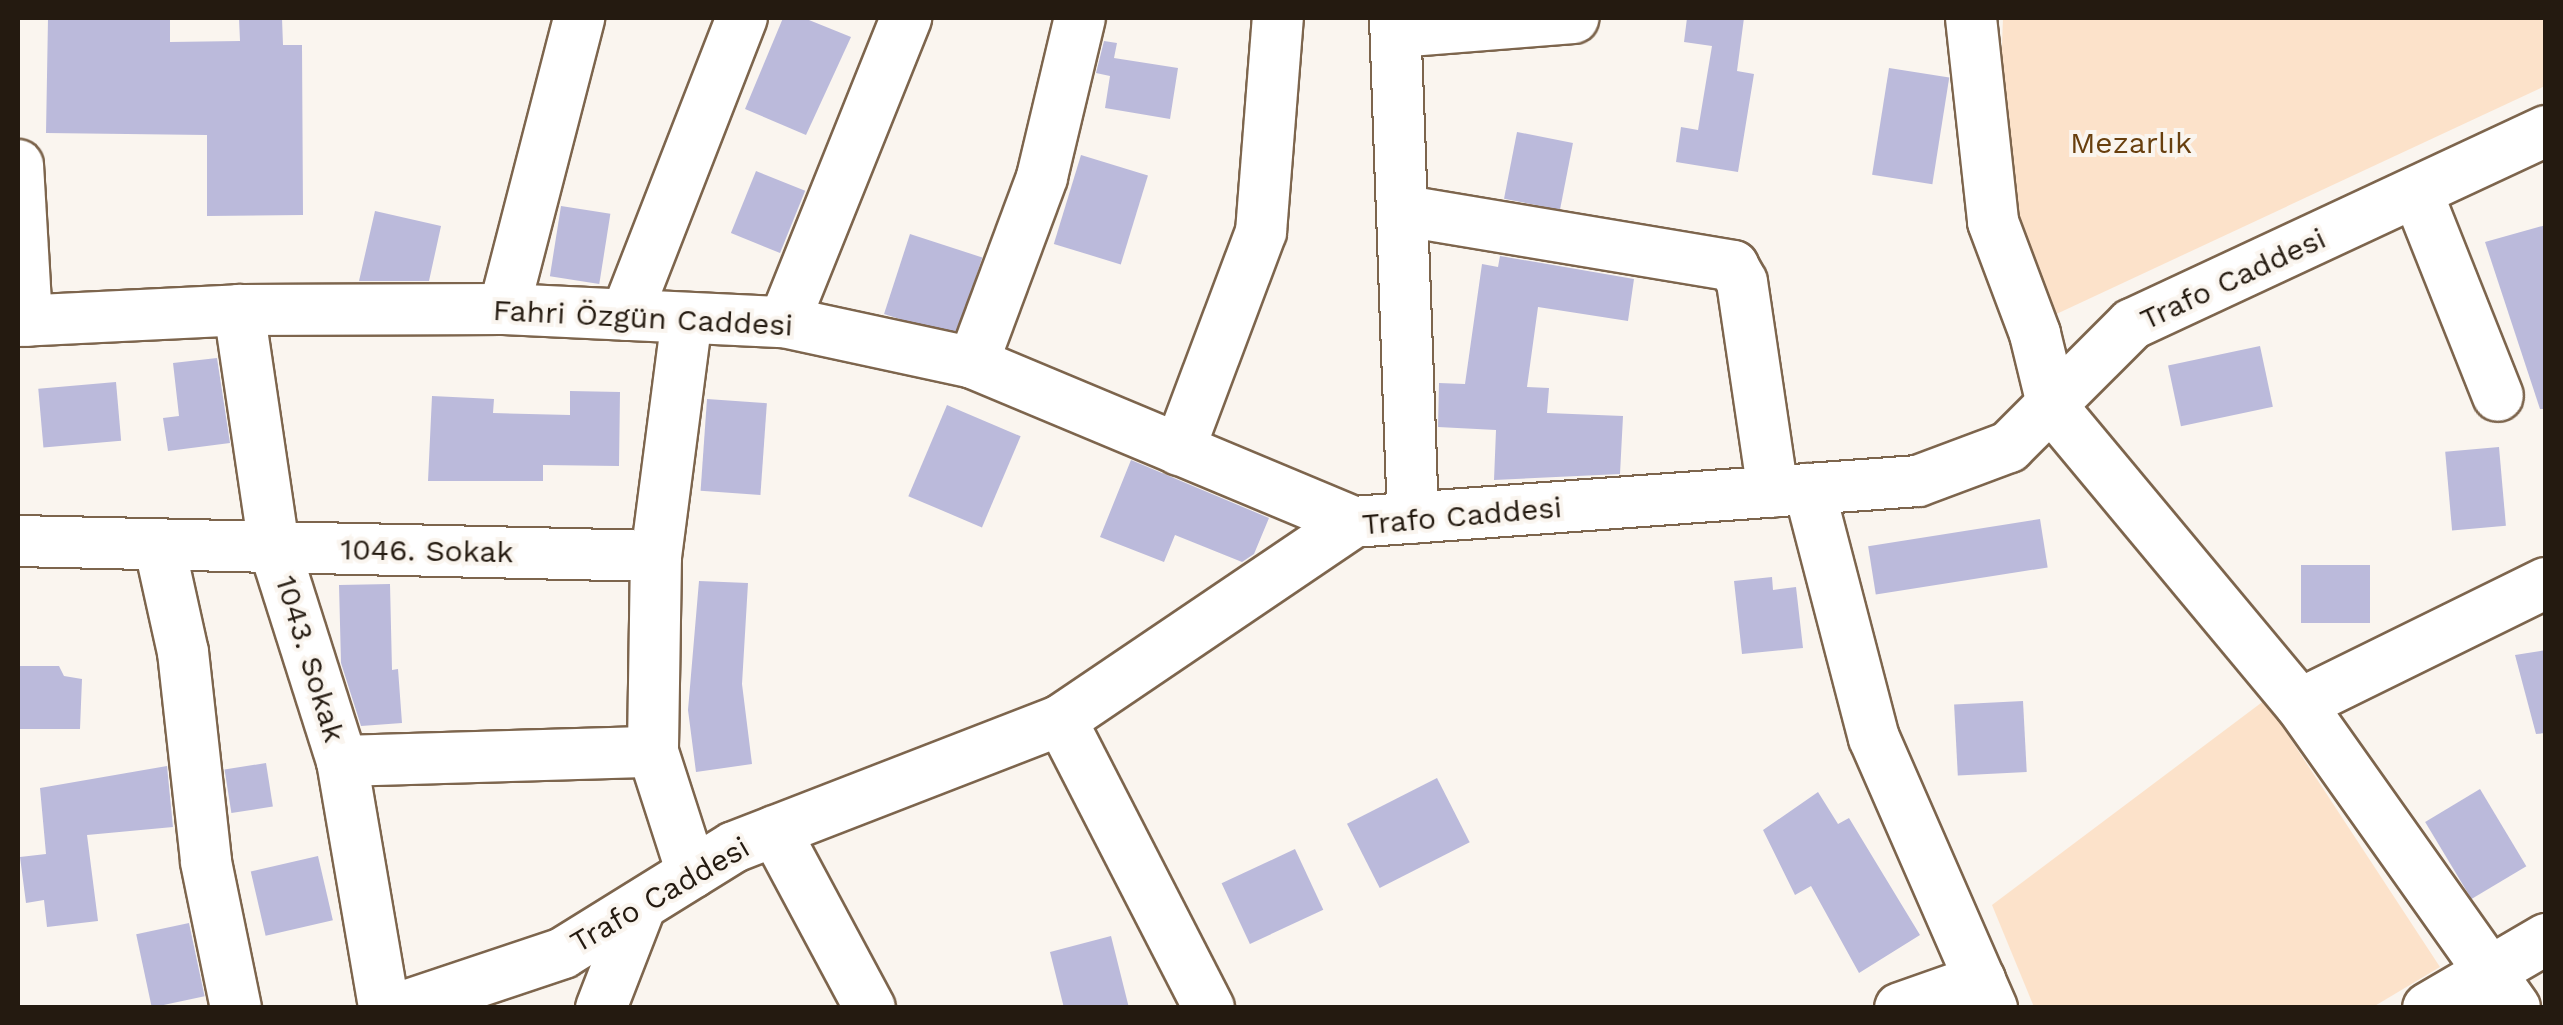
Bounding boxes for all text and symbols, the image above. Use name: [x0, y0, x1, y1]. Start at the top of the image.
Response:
park label: Mezarlık: [2070, 125, 2192, 161]
street label: Trafo Caddesi: [2134, 220, 2332, 338]
street label: Fahri Özgün Caddesi: [492, 292, 794, 344]
street label: Trafo Caddesi: [1361, 489, 1563, 543]
street label: 1046. Sokak: [340, 531, 514, 571]
street label: 1043. Sokak: [268, 571, 352, 747]
street label: Trafo Caddesi: [564, 829, 756, 961]

